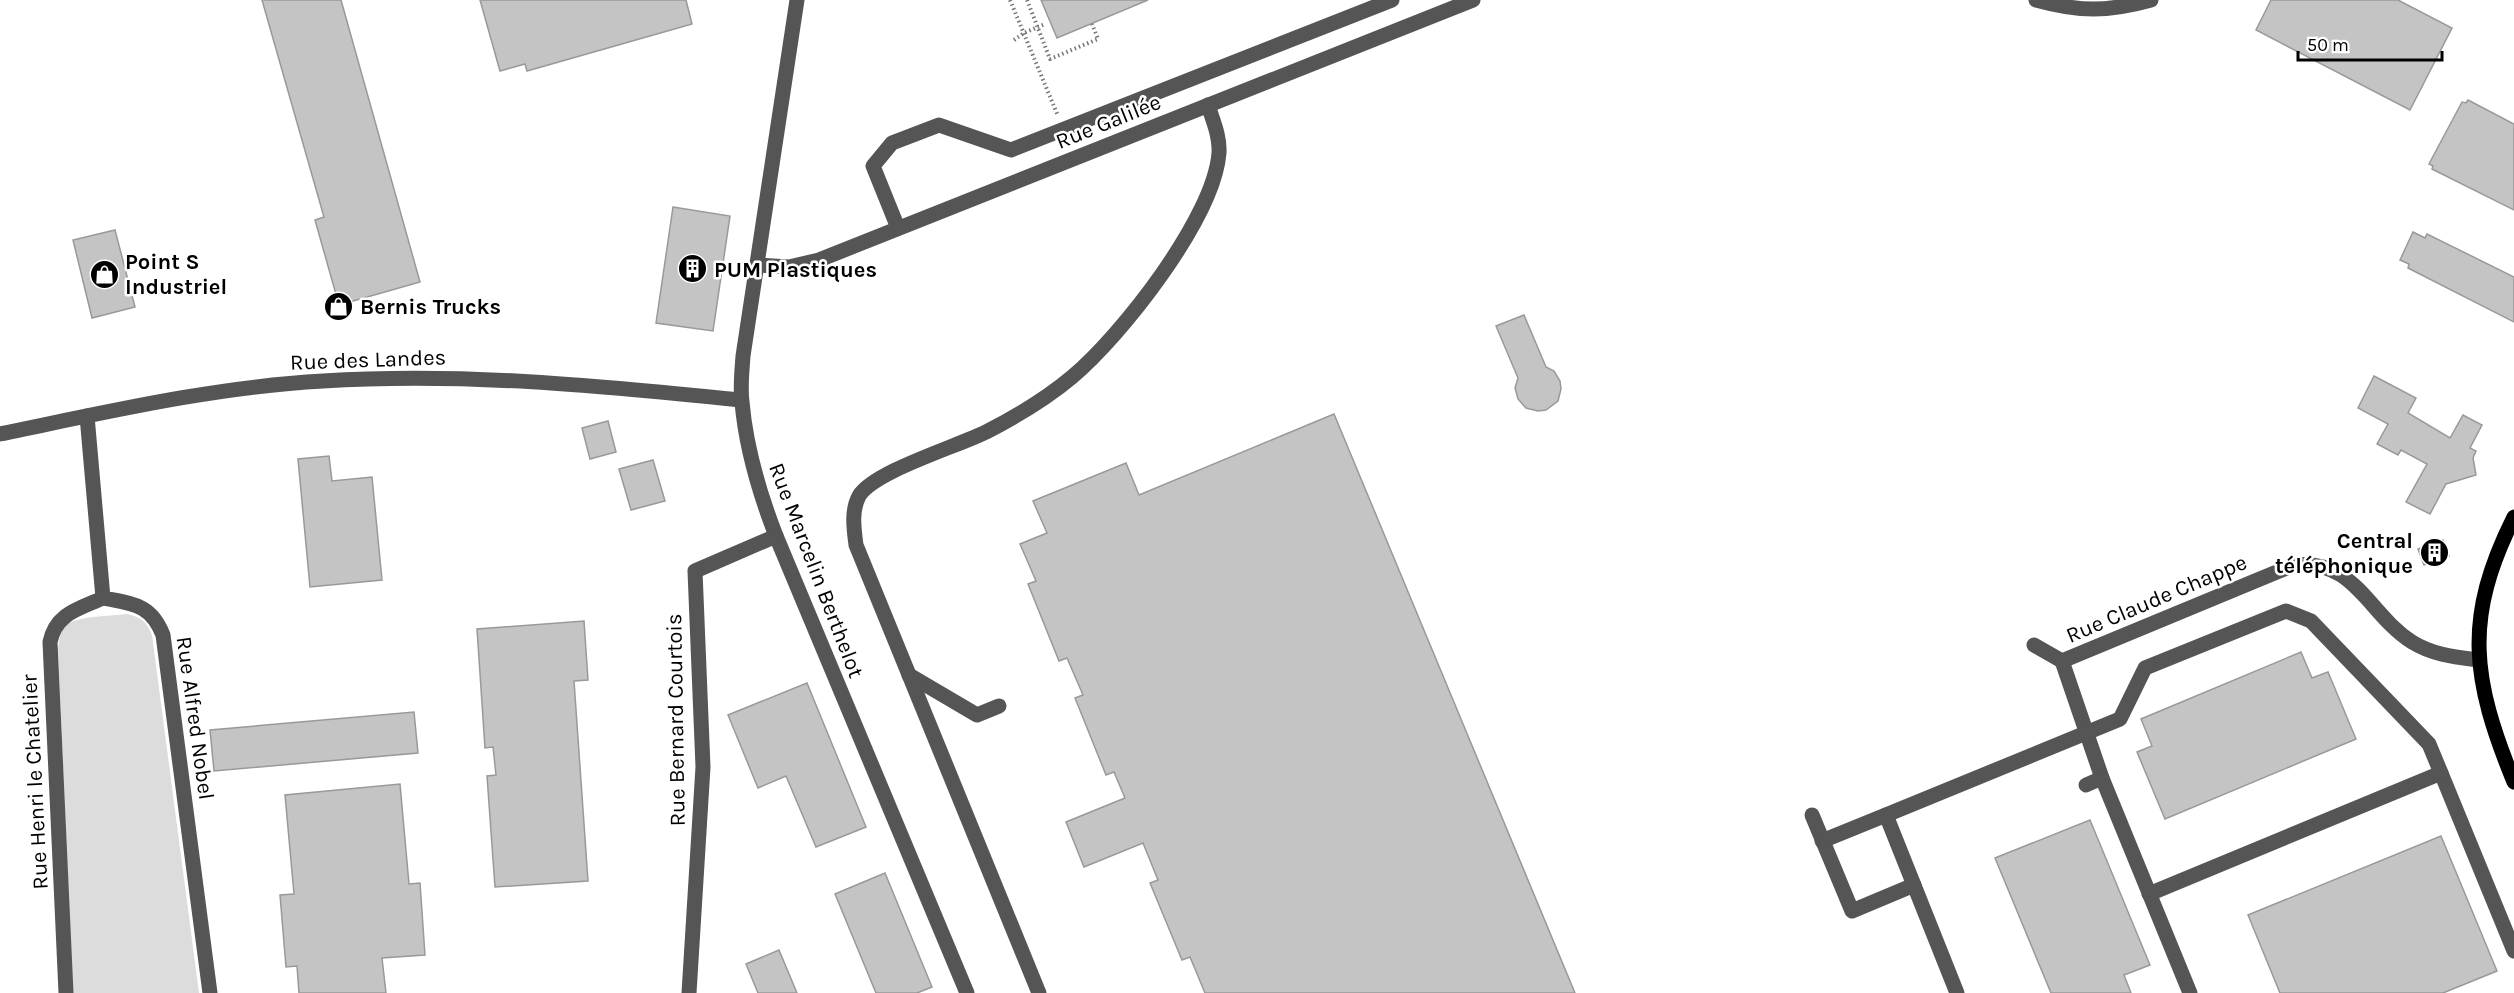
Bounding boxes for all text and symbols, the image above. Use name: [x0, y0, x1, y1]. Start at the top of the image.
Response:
scale bar: [2298, 24, 2442, 62]
text: 50 m: [2307, 34, 2349, 56]
street label: Rue Galilée: [1052, 89, 1165, 155]
place label: Point S Industriel: [125, 249, 227, 300]
building icon: PUM Plastiques: [677, 253, 709, 285]
place label: PUM Plastiques: [714, 257, 877, 283]
shop icon: Point S Industriel: [88, 258, 120, 290]
shop icon: Bernis Trucks: [323, 290, 355, 322]
place label: Bernis Trucks: [360, 294, 501, 320]
street label: Rue des Landes: [290, 344, 446, 376]
street label: Rue Marcelin Berthelot: [763, 459, 869, 681]
place label: Central téléphonique: [2275, 528, 2413, 579]
building icon: Central téléphonique: [2418, 537, 2450, 569]
street label: Rue Claude Chappe: [2062, 549, 2251, 649]
street label: Rue Bernard Courtois: [661, 613, 691, 827]
street label: Rue Alfred Nobel: [171, 635, 219, 802]
street label: Rue Henri le Chatelier: [16, 674, 54, 890]

